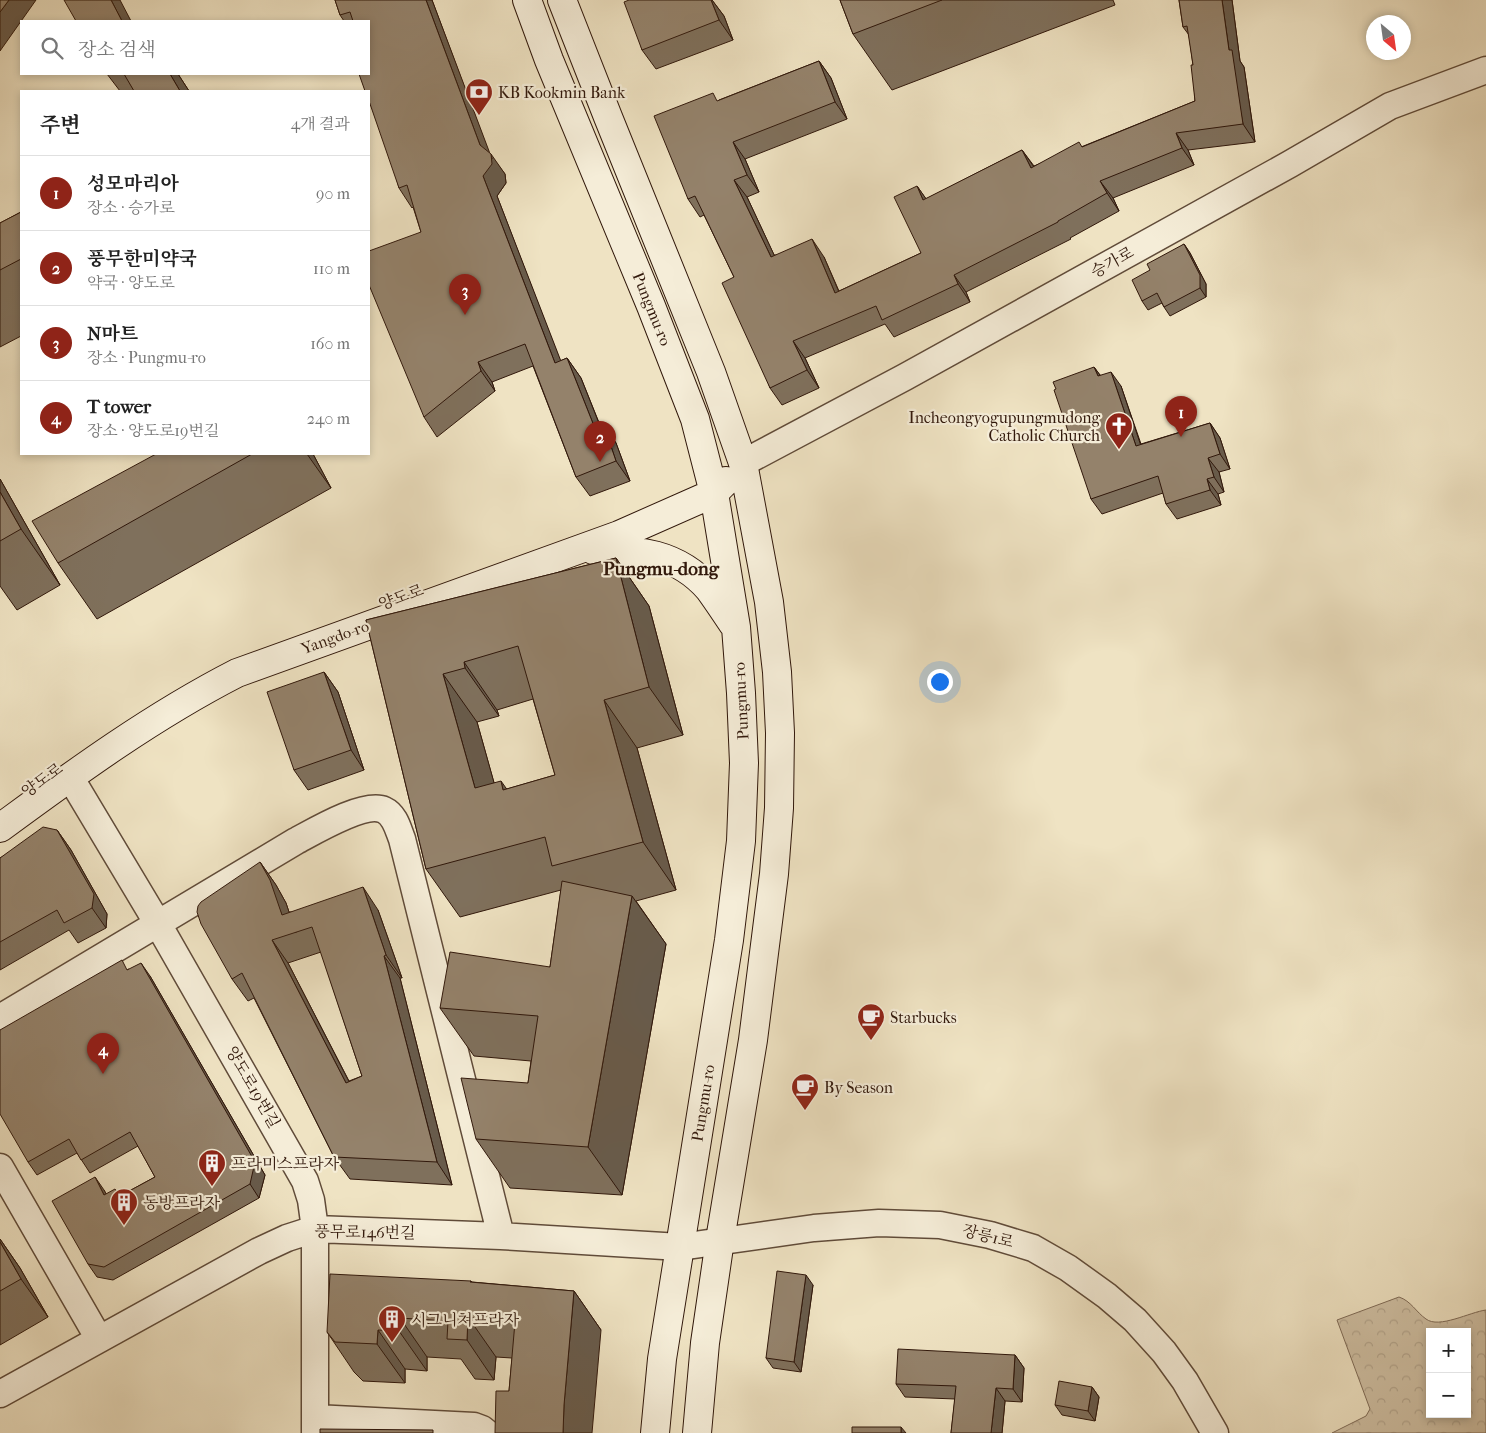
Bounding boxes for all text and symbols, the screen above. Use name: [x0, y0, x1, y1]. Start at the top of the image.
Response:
north arrow: [1366, 15, 1411, 60]
search box: [20, 20, 370, 75]
icon: search: [38, 34, 66, 62]
text: 장소 검색: [78, 39, 156, 61]
bank icon: KB Kookmin Bank: [464, 77, 494, 116]
place label: KB Kookmin Bank: [498, 83, 626, 102]
text: 주변: [40, 113, 81, 137]
text: 4개 결과: [291, 114, 350, 133]
text: 성모마리아: [87, 173, 179, 195]
text: 1: [53, 184, 59, 203]
text: 90 m: [316, 184, 350, 203]
text: 장소 · 승가로: [87, 198, 174, 217]
street label: 승가로: [1087, 242, 1137, 282]
text: 풍무한미약국: [87, 248, 197, 270]
text: 2: [52, 259, 60, 278]
text: 110 m: [313, 259, 350, 278]
street label: Pungmu-ro: [629, 269, 675, 349]
text: 약국 · 양도로: [87, 273, 174, 292]
pin: 3: [449, 274, 481, 315]
text: N마트: [87, 323, 138, 345]
text: 3: [53, 334, 59, 353]
text: 160 m: [310, 334, 350, 353]
text: 장소 · Pungmu-ro: [87, 348, 206, 367]
text: T tower: [87, 396, 151, 418]
pin: 1: [1165, 396, 1197, 437]
place label: Incheongyogupungmudong Catholic Church: [908, 408, 1100, 445]
text: 4: [51, 409, 61, 428]
text: 240 m: [307, 409, 350, 428]
church icon: Incheongyogupungmudong Catholic Church: [1104, 411, 1134, 450]
text: 장소 · 양도로19번길: [87, 421, 219, 440]
pin: 2: [584, 421, 616, 462]
district label: Pungmu-dong: [603, 558, 720, 580]
street label: 양도로: [376, 580, 427, 614]
street label: Yangdo-ro: [298, 616, 371, 658]
street label: Pungmu-ro: [729, 662, 753, 740]
your location: [927, 669, 953, 695]
street label: 양도로: [18, 758, 67, 801]
cafe icon: Starbucks: [856, 1002, 886, 1041]
place label: Starbucks: [890, 1008, 957, 1027]
pin: 4: [87, 1033, 119, 1074]
street label: 양도로19번길: [222, 1043, 284, 1131]
street label: Pungmu-ro: [688, 1063, 718, 1143]
cafe icon: By Season: [790, 1072, 820, 1111]
place label: By Season: [824, 1078, 894, 1097]
building icon: 프라미스프라자: [197, 1148, 227, 1187]
place label: 프라미스프라자: [231, 1154, 340, 1173]
building icon: 동방프라자: [109, 1187, 139, 1226]
place label: 동방프라자: [143, 1193, 221, 1212]
street label: 장릉1로: [960, 1220, 1016, 1252]
street label: 풍무로146번길: [314, 1222, 416, 1242]
building icon: 시그니쳐프라자: [377, 1304, 407, 1343]
place label: 시그니쳐프라자: [411, 1310, 520, 1329]
map controls: [1426, 1328, 1471, 1418]
button: +: [1426, 1328, 1471, 1373]
button: −: [1426, 1373, 1471, 1418]

